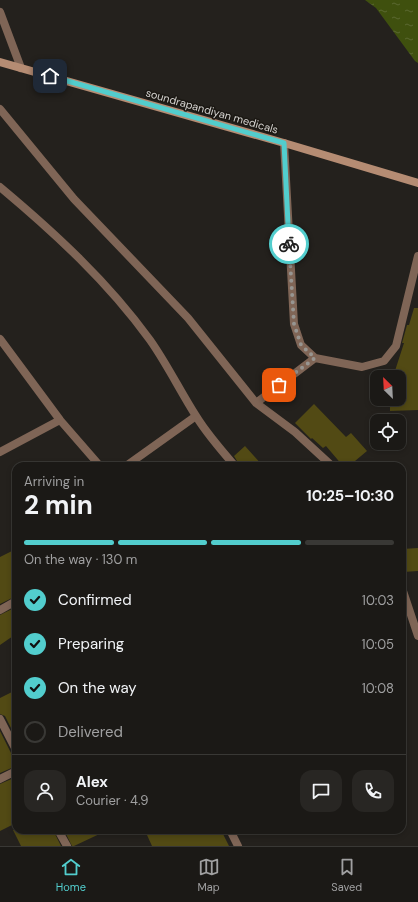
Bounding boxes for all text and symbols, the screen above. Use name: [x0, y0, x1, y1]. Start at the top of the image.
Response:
pin: [33, 59, 67, 93]
icon: home: [39, 65, 61, 87]
street label: soundrapandiyan medicals: [144, 85, 280, 137]
courier: [269, 224, 309, 264]
icon: bike: [278, 233, 300, 255]
pin: [262, 368, 296, 402]
north arrow: [370, 370, 406, 406]
map controls: [370, 370, 406, 450]
icon: bag: [268, 374, 290, 396]
button: locate: [370, 414, 406, 450]
text: Arriving in: [24, 473, 84, 490]
text: 10:25–10:30: [306, 486, 394, 506]
text: 2 min: [24, 488, 93, 522]
text: On the way · 130 m: [24, 551, 137, 568]
icon: check: [24, 589, 46, 611]
text: Confirmed: [58, 590, 132, 610]
text: 10:03: [362, 592, 394, 609]
icon: check: [24, 633, 46, 655]
text: Preparing: [58, 634, 124, 654]
text: 10:05: [362, 636, 394, 653]
icon: check: [24, 677, 46, 699]
text: On the way: [58, 678, 137, 698]
text: 10:08: [362, 680, 394, 697]
text: Delivered: [58, 722, 123, 742]
button: person: [24, 770, 66, 812]
button: chat: [300, 770, 342, 812]
button: phone: [352, 770, 394, 812]
text: Alex: [76, 772, 108, 792]
text: Courier · 4.9: [76, 792, 148, 809]
tab: Home: [56, 856, 86, 894]
tab: Map: [198, 856, 220, 894]
tab: Saved: [331, 856, 362, 894]

